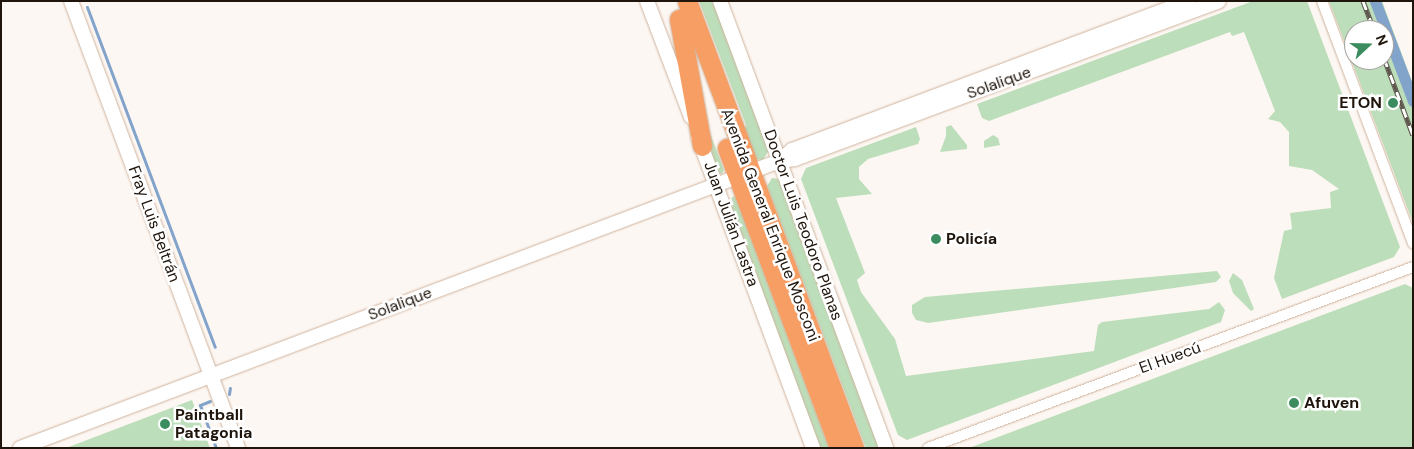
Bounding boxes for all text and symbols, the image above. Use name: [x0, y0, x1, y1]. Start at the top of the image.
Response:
north arrow: [1344, 20, 1394, 70]
text: N: [1372, 32, 1392, 48]
street label: Solalique: [964, 63, 1034, 103]
place label: ETON: [1339, 93, 1382, 113]
marker: ETON: [1386, 96, 1400, 110]
street label: Avenida General Enrique Mosconi: [717, 106, 823, 344]
street label: Doctor Luis Teodoro Planas: [760, 127, 846, 323]
street label: Juan Julián Lastra: [699, 159, 763, 289]
street label: Fray Luis Beltrán: [124, 163, 184, 285]
place label: Policía: [946, 229, 997, 249]
marker: Policía: [930, 233, 942, 245]
street label: Solalique: [365, 283, 435, 325]
street label: El Huecú: [1136, 338, 1204, 378]
place label: Afuven: [1304, 393, 1359, 413]
marker: Afuven: [1288, 397, 1300, 409]
place label: Paintball Patagonia: [175, 405, 252, 443]
marker: Paintball Patagonia: [159, 418, 171, 430]

